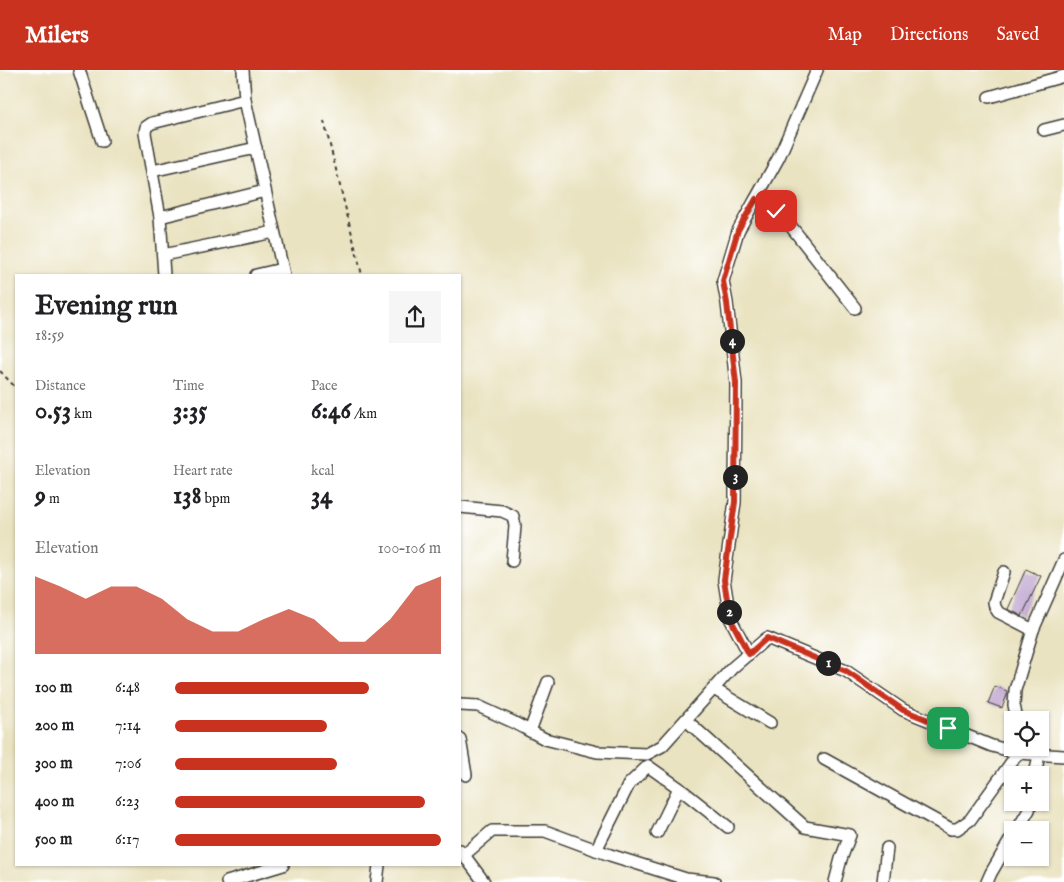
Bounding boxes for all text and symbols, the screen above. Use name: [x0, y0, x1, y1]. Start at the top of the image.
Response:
text: Milers: [25, 20, 89, 51]
text: Map: [828, 24, 862, 47]
text: Directions: [890, 24, 968, 47]
text: Saved: [996, 24, 1039, 47]
pin: [755, 190, 797, 232]
icon: check: [762, 197, 790, 225]
text: Evening run: [35, 289, 178, 324]
button: share: [389, 291, 441, 343]
text: 18:59: [35, 326, 64, 346]
pin: 4: [720, 328, 744, 354]
text: 4: [729, 332, 736, 350]
text: Distance: [35, 377, 86, 395]
text: Time: [173, 377, 204, 395]
text: Pace: [311, 377, 338, 395]
text: 0.53: [35, 395, 71, 427]
text: 3:35: [173, 395, 207, 427]
text: 6:46: [311, 395, 351, 427]
text: km: [71, 405, 92, 423]
text: /km: [351, 405, 377, 423]
text: Elevation: [35, 462, 91, 480]
text: Heart rate: [173, 462, 233, 480]
text: kcal: [311, 462, 334, 480]
pin: 3: [722, 464, 748, 490]
text: 3: [733, 468, 738, 486]
text: 9: [35, 480, 46, 512]
text: 138: [173, 480, 201, 512]
text: 34: [311, 480, 333, 512]
text: m: [46, 490, 60, 508]
text: bpm: [201, 490, 230, 508]
text: Elevation: [35, 539, 98, 559]
text: 100–106 m: [378, 539, 441, 559]
pin: 2: [716, 600, 742, 624]
text: 2: [726, 603, 733, 621]
pin: 1: [816, 650, 840, 676]
text: 1: [826, 654, 831, 672]
text: 100 m: [35, 678, 72, 698]
text: 6:48: [115, 678, 140, 698]
pin: [927, 707, 969, 749]
map controls: [1004, 711, 1049, 866]
button: locate: [1004, 711, 1049, 756]
icon: arrive: [934, 714, 962, 742]
text: 200 m: [35, 716, 74, 736]
text: 7:14: [115, 716, 141, 736]
text: 300 m: [35, 754, 73, 774]
text: 7:06: [115, 754, 141, 774]
button: +: [1004, 766, 1049, 811]
text: 400 m: [35, 792, 74, 812]
text: 6:23: [115, 792, 139, 812]
button: −: [1004, 821, 1049, 866]
text: 500 m: [35, 830, 72, 850]
text: 6:17: [115, 830, 139, 850]

